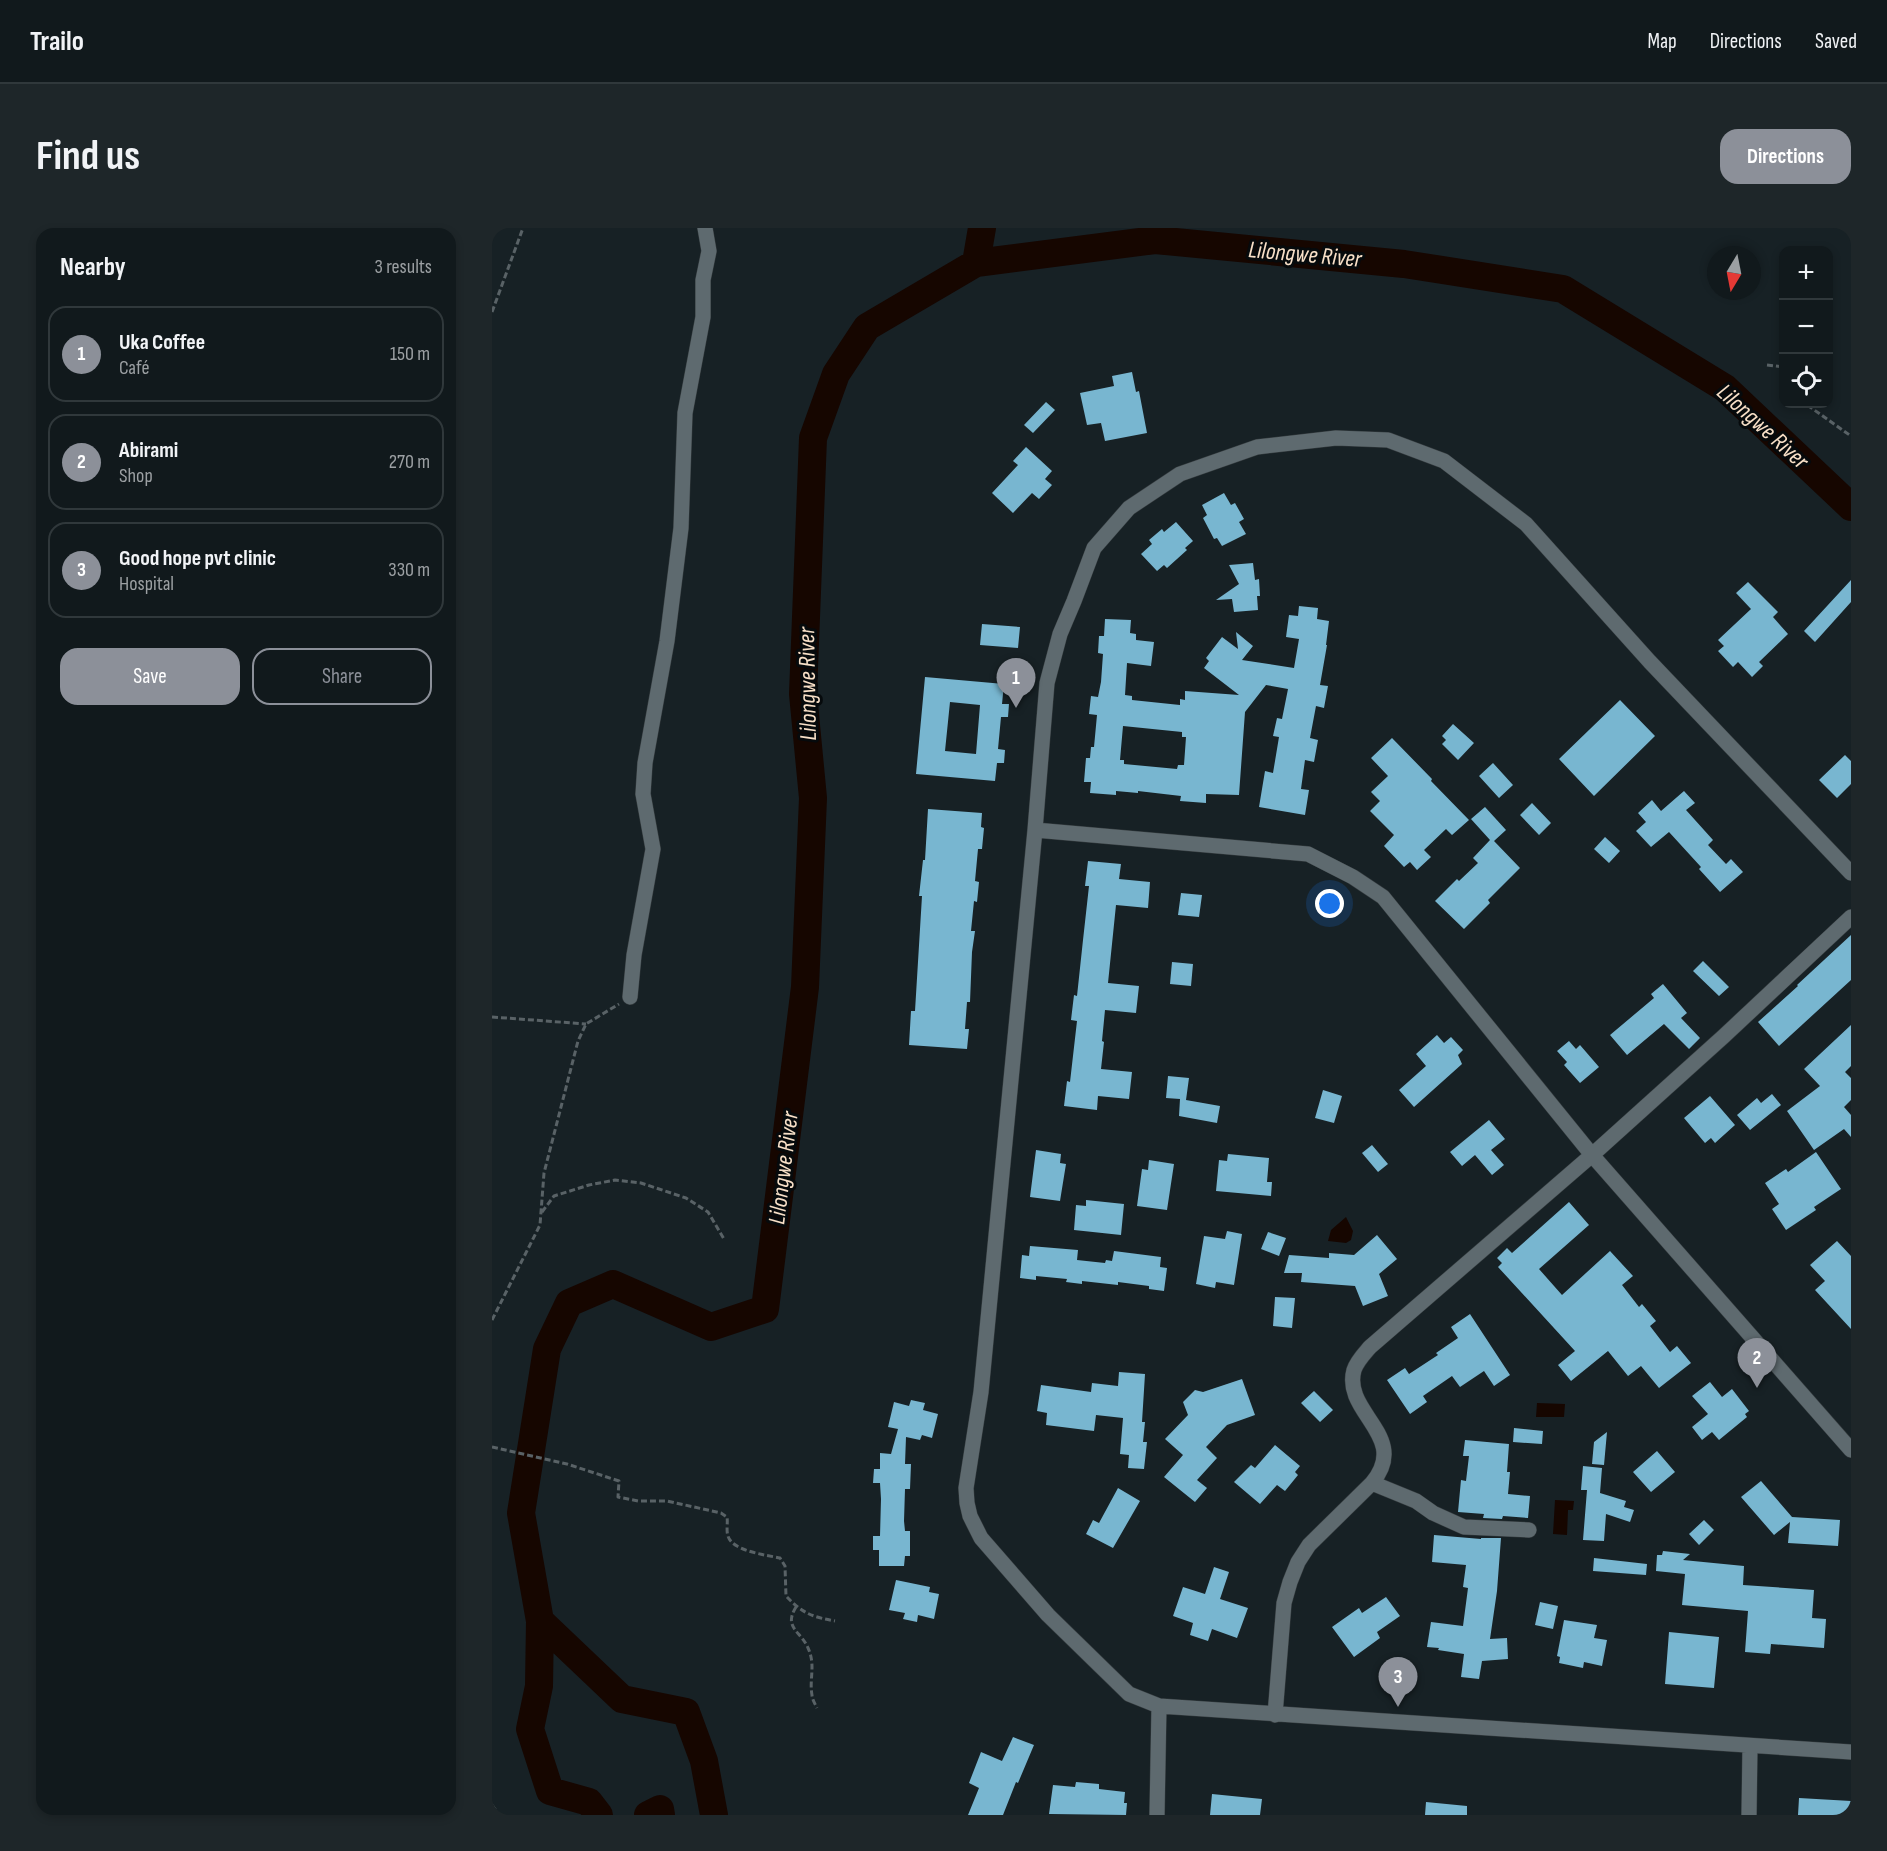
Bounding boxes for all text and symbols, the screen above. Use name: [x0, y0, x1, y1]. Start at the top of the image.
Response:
text: Trailo: [30, 25, 84, 58]
text: Map: [1647, 29, 1677, 54]
text: Directions: [1710, 29, 1782, 54]
text: Saved: [1815, 29, 1857, 54]
button: Directions: [1720, 129, 1851, 184]
text: Find us: [36, 131, 140, 182]
water label: Lilongwe River: [1247, 235, 1364, 274]
north arrow: [1707, 246, 1761, 300]
map controls: [1779, 246, 1833, 408]
button: +: [1779, 246, 1833, 300]
text: Nearby: [60, 252, 126, 283]
text: 3 results: [375, 255, 432, 279]
button: −: [1779, 300, 1833, 354]
text: Uka Coffee: [119, 329, 205, 356]
text: 1: [78, 342, 85, 366]
text: 150 m: [390, 342, 430, 366]
button: locate: [1779, 354, 1833, 408]
text: Café: [119, 356, 149, 380]
water label: Lilongwe River: [1711, 378, 1815, 476]
text: Abirami: [119, 437, 178, 464]
text: 2: [77, 450, 86, 474]
text: 270 m: [389, 450, 430, 474]
text: Shop: [119, 464, 153, 488]
text: Good hope pvt clinic: [119, 545, 276, 572]
text: 3: [77, 558, 86, 582]
text: 330 m: [388, 558, 430, 582]
text: Hospital: [119, 572, 174, 596]
water label: Lilongwe River: [792, 626, 823, 741]
button: Save: [60, 648, 240, 705]
button: Share: [252, 648, 432, 705]
pin: 1: [996, 658, 1036, 708]
your location: [1315, 889, 1344, 918]
water label: Lilongwe River: [762, 1109, 805, 1226]
pin: 2: [1738, 1338, 1776, 1388]
pin: 3: [1378, 1658, 1418, 1707]

